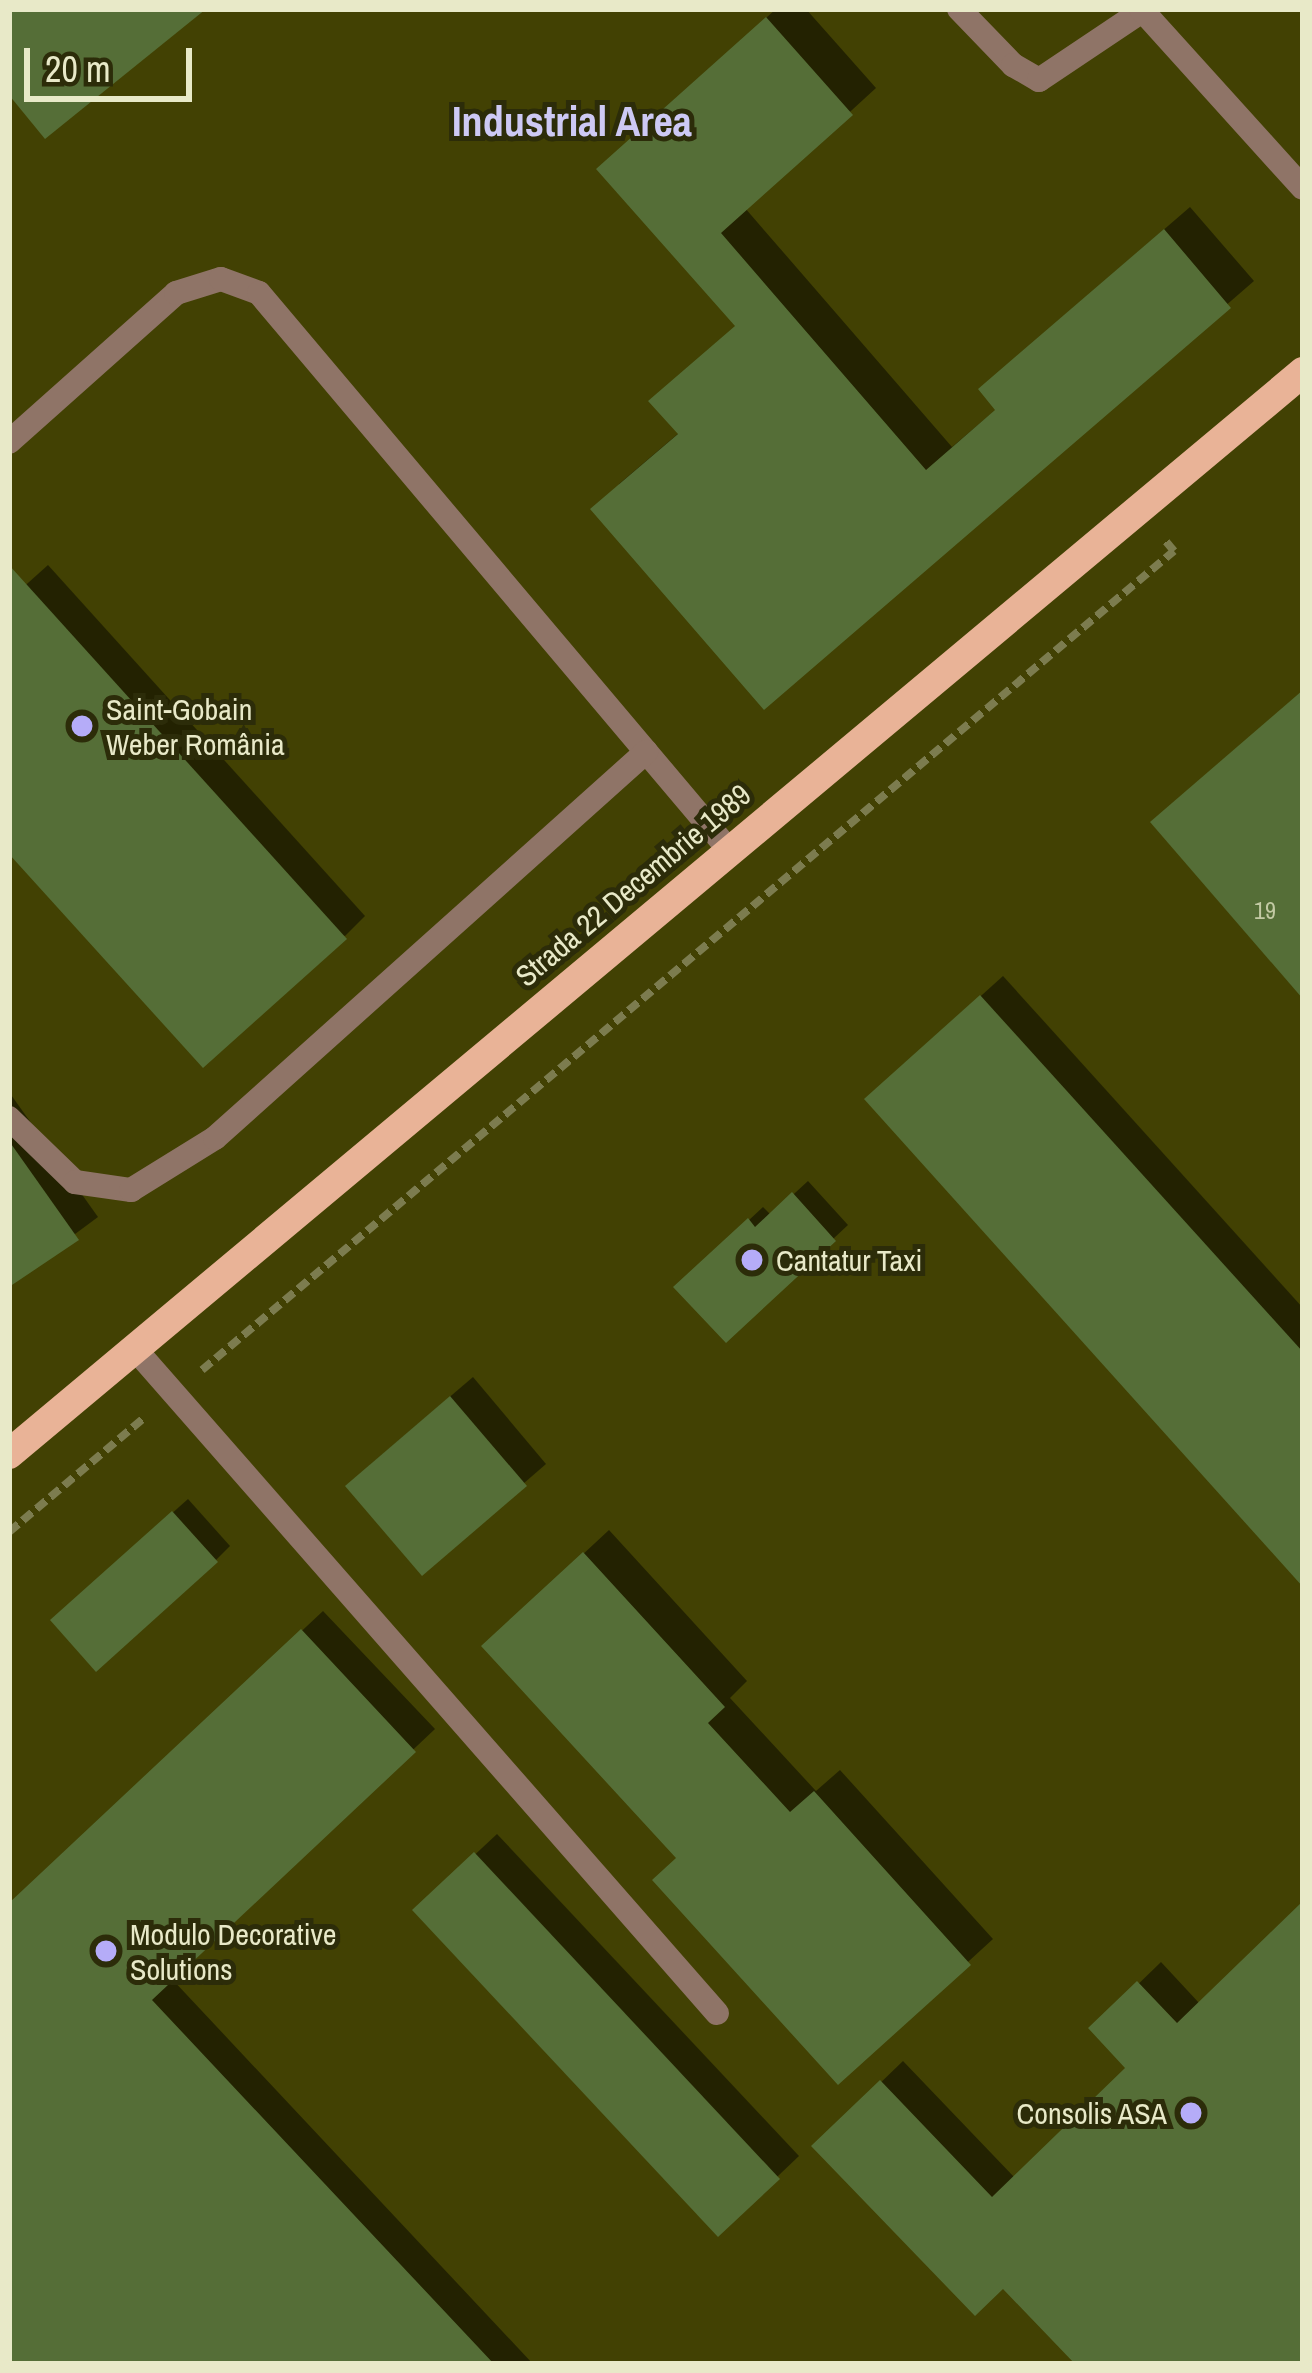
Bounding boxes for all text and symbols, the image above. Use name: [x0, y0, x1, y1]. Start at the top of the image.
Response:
scale bar: [30, 24, 198, 98]
text: 20 m: [45, 45, 111, 93]
district label: Industrial Area: [451, 96, 693, 146]
place label: Saint-Gobain Weber România: [106, 691, 285, 762]
marker: Saint-Gobain Weber România: [69, 713, 95, 739]
street label: Strada 22 Decembrie 1989: [508, 776, 758, 994]
house number: 19: [1254, 897, 1276, 925]
place label: Cantatur Taxi: [776, 1242, 923, 1278]
marker: Cantatur Taxi: [739, 1247, 765, 1273]
place label: Modulo Decorative Solutions: [130, 1916, 336, 1986]
marker: Modulo Decorative Solutions: [93, 1938, 119, 1964]
place label: Consolis ASA: [1015, 2095, 1167, 2131]
marker: Consolis ASA: [1178, 2100, 1204, 2126]

